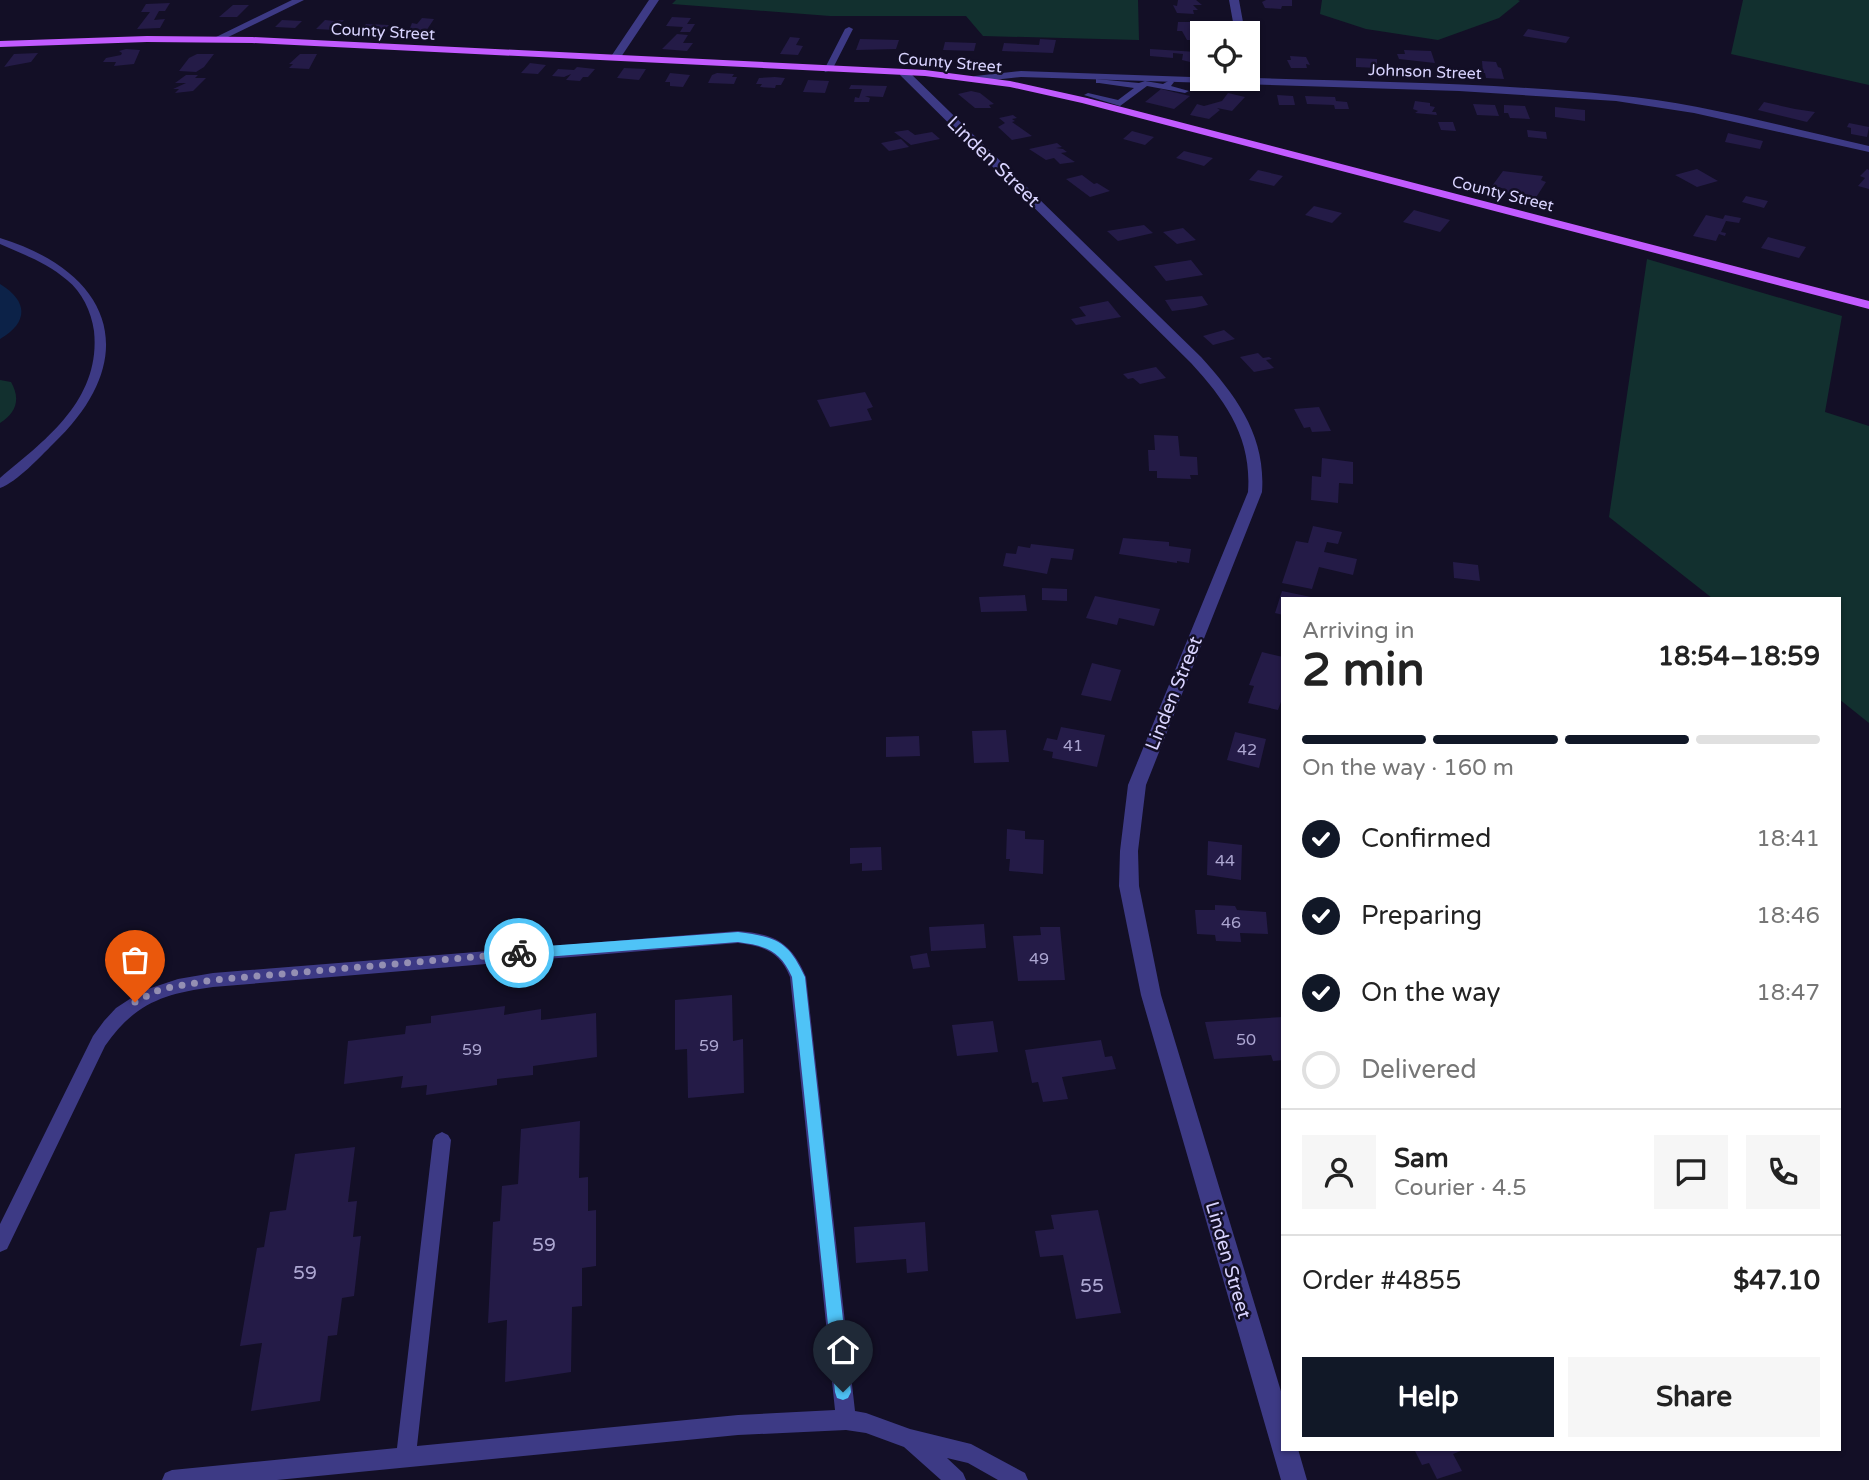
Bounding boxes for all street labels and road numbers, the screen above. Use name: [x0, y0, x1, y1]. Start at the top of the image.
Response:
street label: County Street: [330, 19, 436, 45]
street label: County Street: [897, 48, 1003, 78]
street label: Johnson Street: [1368, 60, 1482, 84]
street label: Linden Street: [942, 112, 1044, 212]
street label: County Street: [1450, 172, 1556, 216]
street label: Linden Street: [1141, 633, 1207, 754]
street label: Linden Street: [1201, 1199, 1255, 1321]

